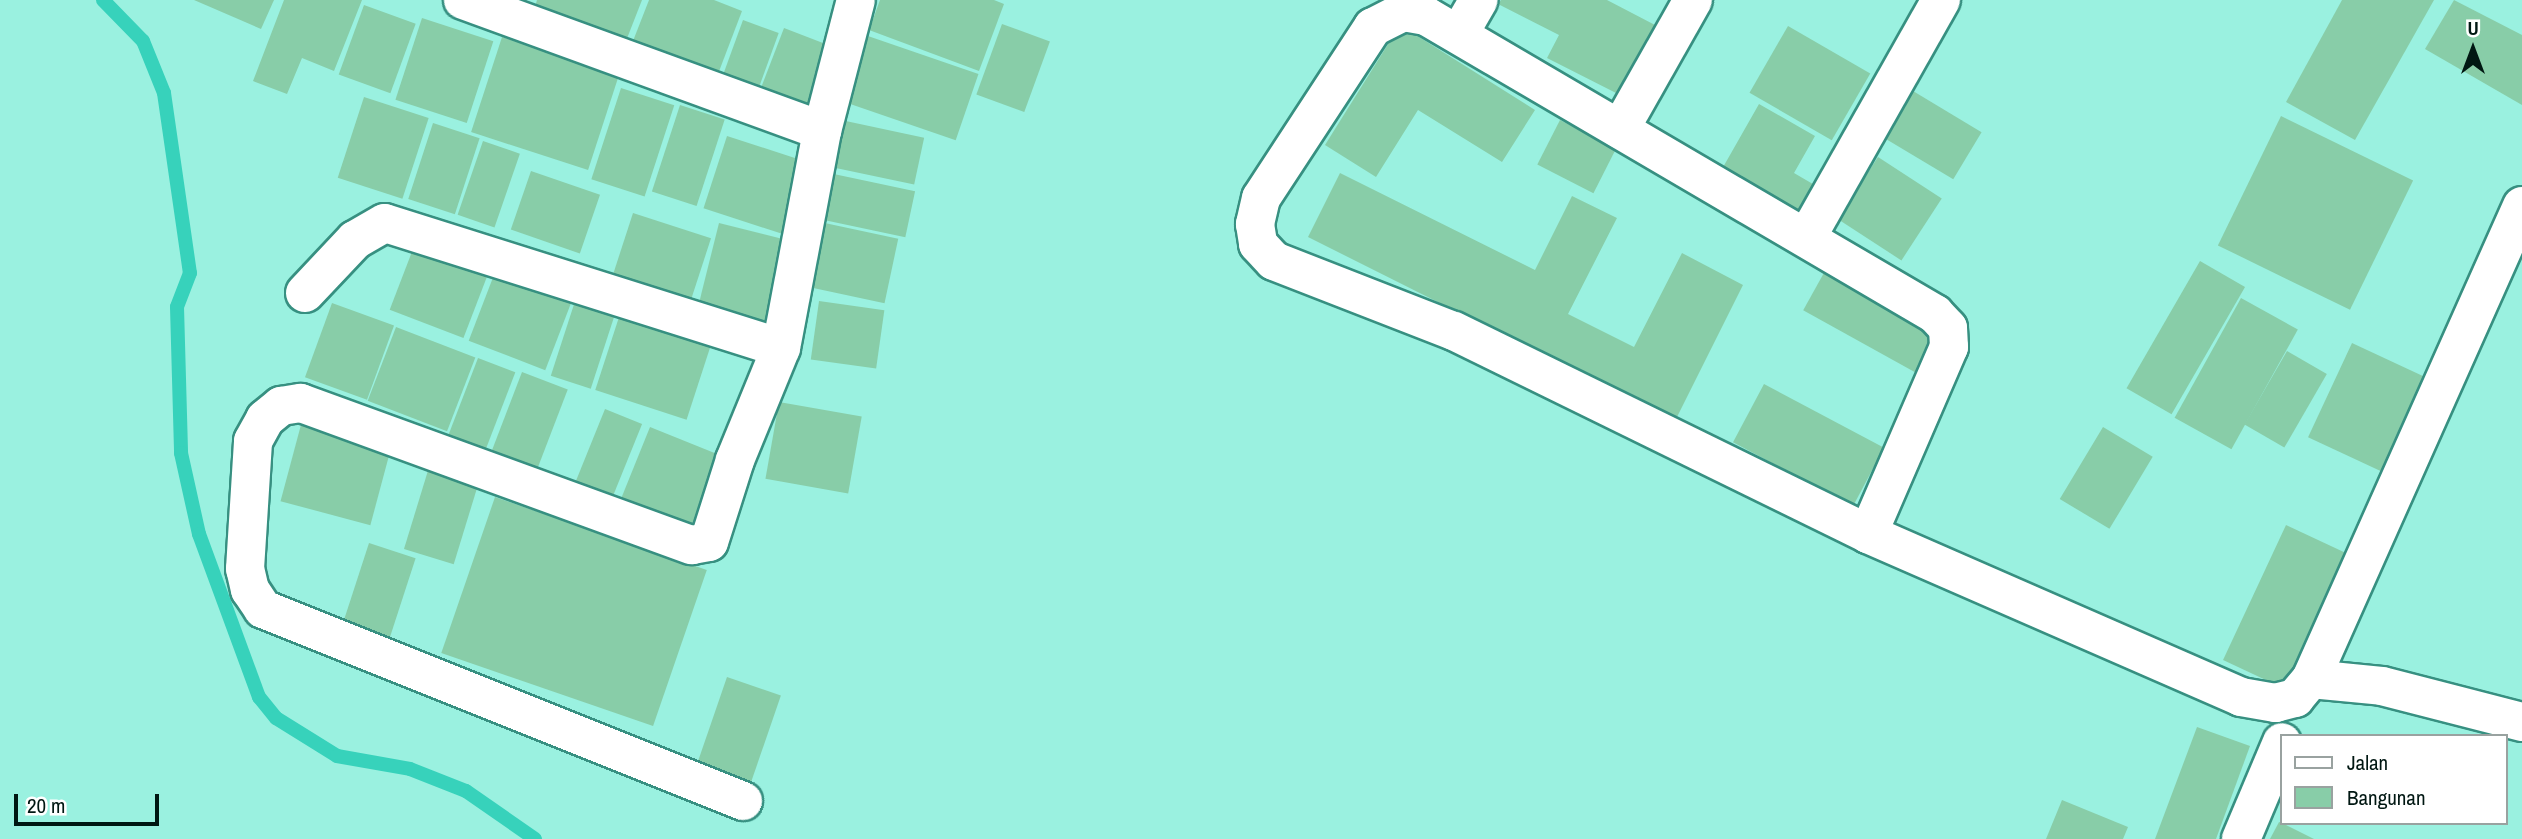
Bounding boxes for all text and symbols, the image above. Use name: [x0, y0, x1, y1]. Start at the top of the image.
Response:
north arrow: [2438, 14, 2508, 84]
text: U: [2467, 15, 2479, 41]
legend: [2280, 734, 2508, 825]
text: Jalan: [2347, 748, 2388, 777]
scale bar: [18, 780, 163, 824]
text: Bangunan: [2347, 783, 2426, 812]
text: 20 m: [27, 791, 65, 820]

